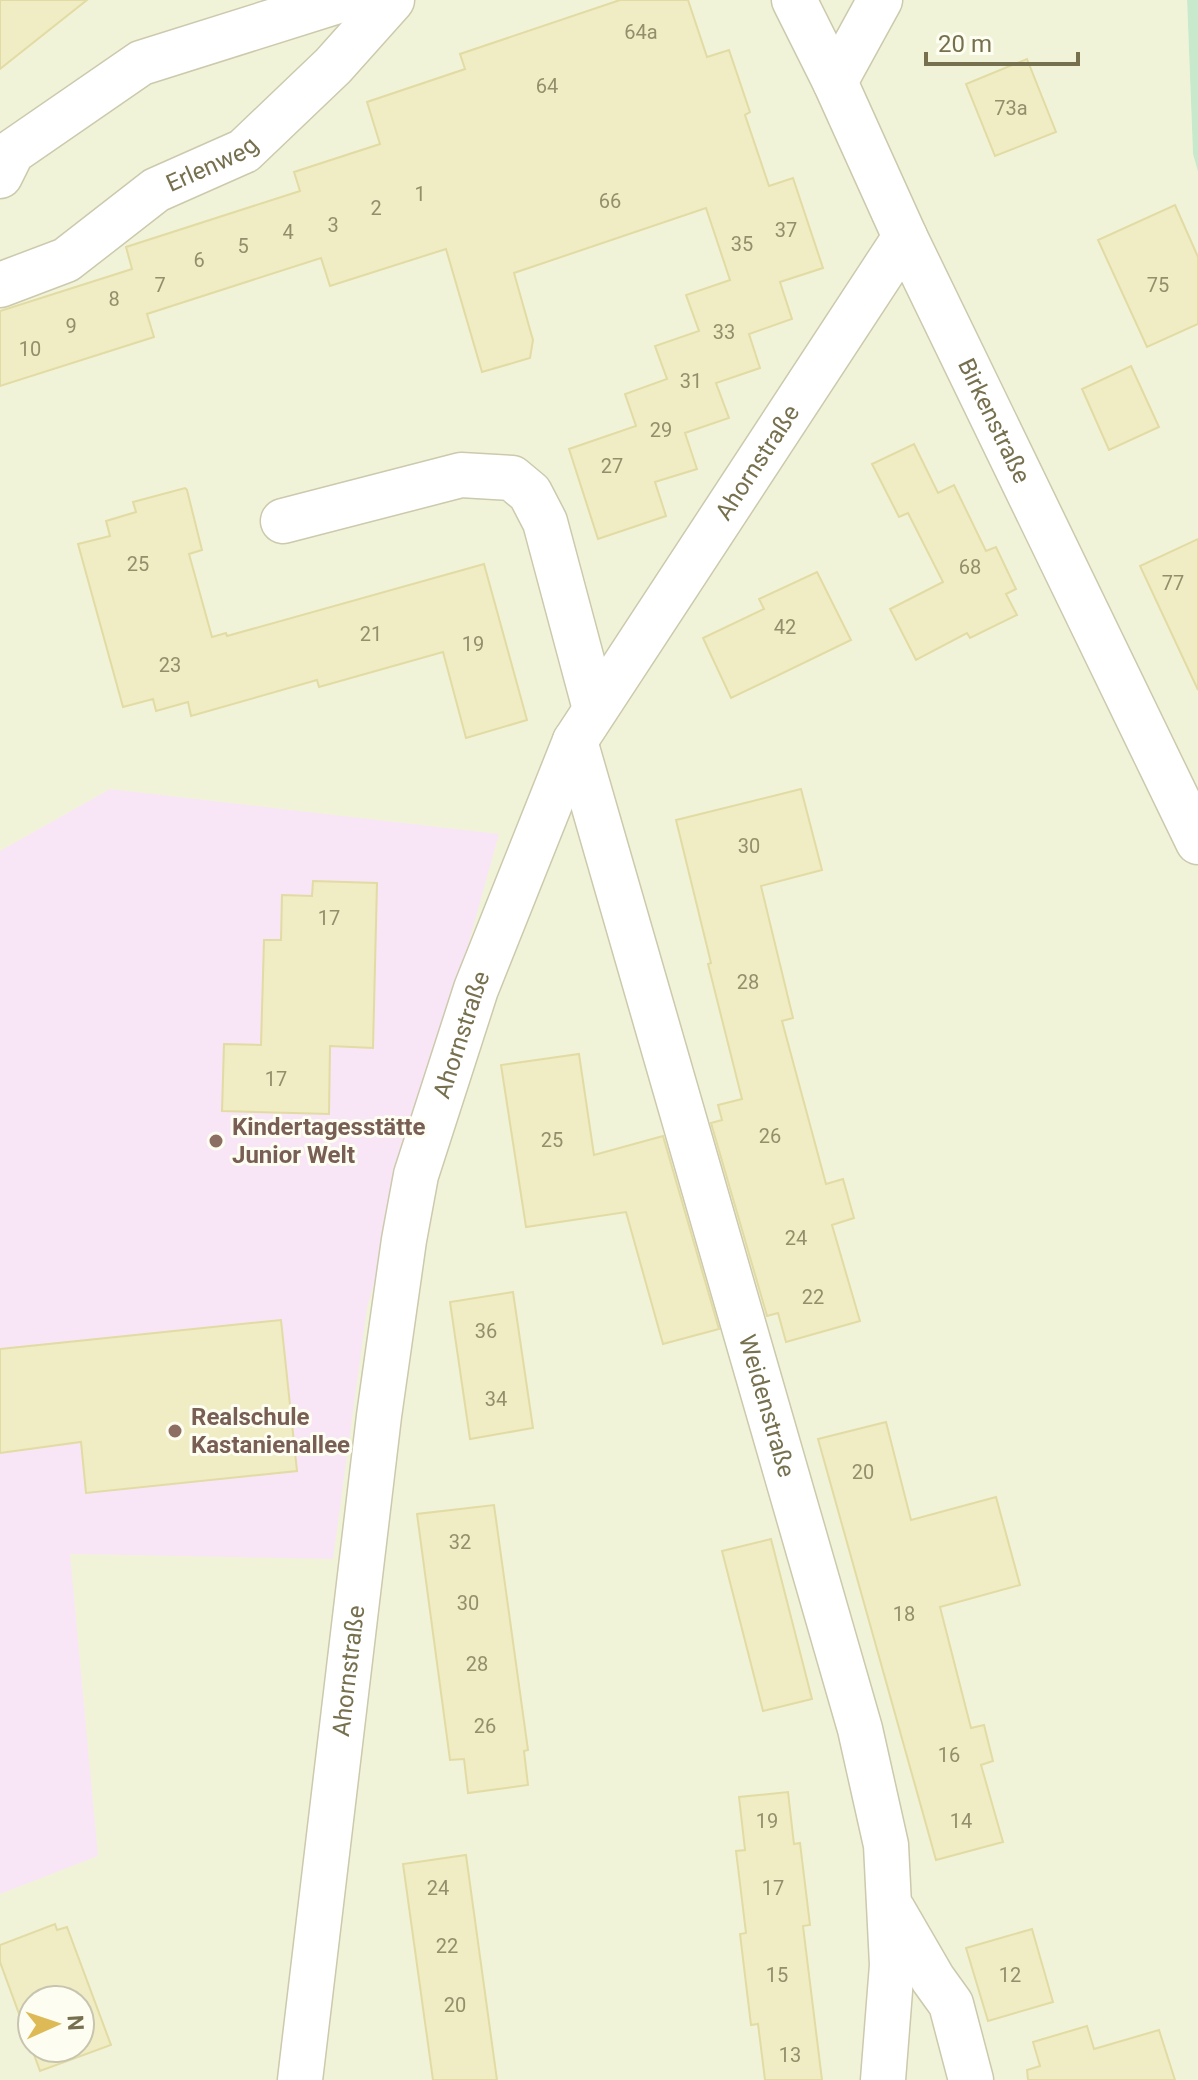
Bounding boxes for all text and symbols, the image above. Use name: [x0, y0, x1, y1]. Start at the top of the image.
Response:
scale bar: [926, 16, 1078, 66]
house number: 64a: [624, 20, 658, 44]
text: 20 m: [938, 30, 992, 58]
house number: 64: [536, 74, 558, 98]
house number: 73a: [994, 96, 1028, 120]
street label: Erlenweg: [162, 131, 264, 198]
house number: 1: [414, 182, 426, 206]
house number: 66: [599, 189, 621, 213]
house number: 2: [370, 196, 382, 220]
house number: 3: [327, 213, 339, 237]
house number: 37: [775, 218, 797, 242]
house number: 4: [282, 220, 294, 244]
house number: 35: [731, 232, 753, 256]
house number: 5: [237, 234, 249, 258]
house number: 6: [193, 248, 205, 272]
house number: 7: [154, 273, 166, 297]
house number: 75: [1147, 273, 1169, 297]
house number: 8: [108, 287, 120, 311]
house number: 9: [65, 314, 77, 338]
house number: 33: [713, 320, 735, 344]
house number: 10: [19, 337, 41, 361]
street label: Birkenstraße: [952, 354, 1036, 488]
house number: 31: [680, 369, 702, 393]
street label: Ahornstraße: [710, 400, 805, 525]
house number: 29: [650, 418, 672, 442]
house number: 27: [601, 454, 623, 478]
house number: 25: [127, 552, 149, 576]
house number: 68: [959, 555, 981, 579]
house number: 77: [1162, 571, 1184, 595]
house number: 42: [774, 615, 796, 639]
house number: 21: [360, 622, 382, 646]
house number: 19: [462, 632, 484, 656]
house number: 23: [159, 653, 181, 677]
house number: 30: [738, 834, 760, 858]
house number: 17: [318, 906, 340, 930]
street label: Ahornstraße: [428, 967, 496, 1102]
house number: 28: [737, 970, 759, 994]
house number: 17: [265, 1067, 287, 1091]
place label: Kindertagesstätte Junior Welt: [232, 1113, 425, 1169]
house number: 26: [759, 1124, 781, 1148]
house number: 25: [541, 1128, 563, 1152]
marker: Kindertagesstätte Junior Welt: [207, 1132, 225, 1150]
house number: 24: [785, 1226, 807, 1250]
house number: 22: [802, 1285, 824, 1309]
house number: 36: [475, 1319, 497, 1343]
street label: Weidenstraße: [733, 1331, 801, 1480]
house number: 34: [485, 1387, 507, 1411]
place label: Realschule Kastanienallee: [191, 1403, 350, 1459]
marker: Realschule Kastanienallee: [166, 1422, 184, 1440]
house number: 20: [852, 1460, 874, 1484]
house number: 32: [449, 1530, 471, 1554]
house number: 30: [457, 1591, 479, 1615]
house number: 18: [893, 1602, 915, 1626]
street label: Ahornstraße: [327, 1604, 370, 1738]
house number: 28: [466, 1652, 488, 1676]
house number: 26: [474, 1714, 496, 1738]
house number: 16: [938, 1743, 960, 1767]
house number: 19: [756, 1809, 778, 1833]
house number: 14: [950, 1809, 972, 1833]
house number: 24: [427, 1876, 449, 1900]
house number: 17: [762, 1876, 784, 1900]
house number: 22: [436, 1934, 458, 1958]
house number: 15: [766, 1963, 788, 1987]
house number: 12: [999, 1963, 1021, 1987]
north arrow: [16, 1984, 96, 2064]
house number: 20: [444, 1993, 466, 2017]
text: N: [63, 2015, 88, 2031]
house number: 13: [779, 2043, 801, 2067]

